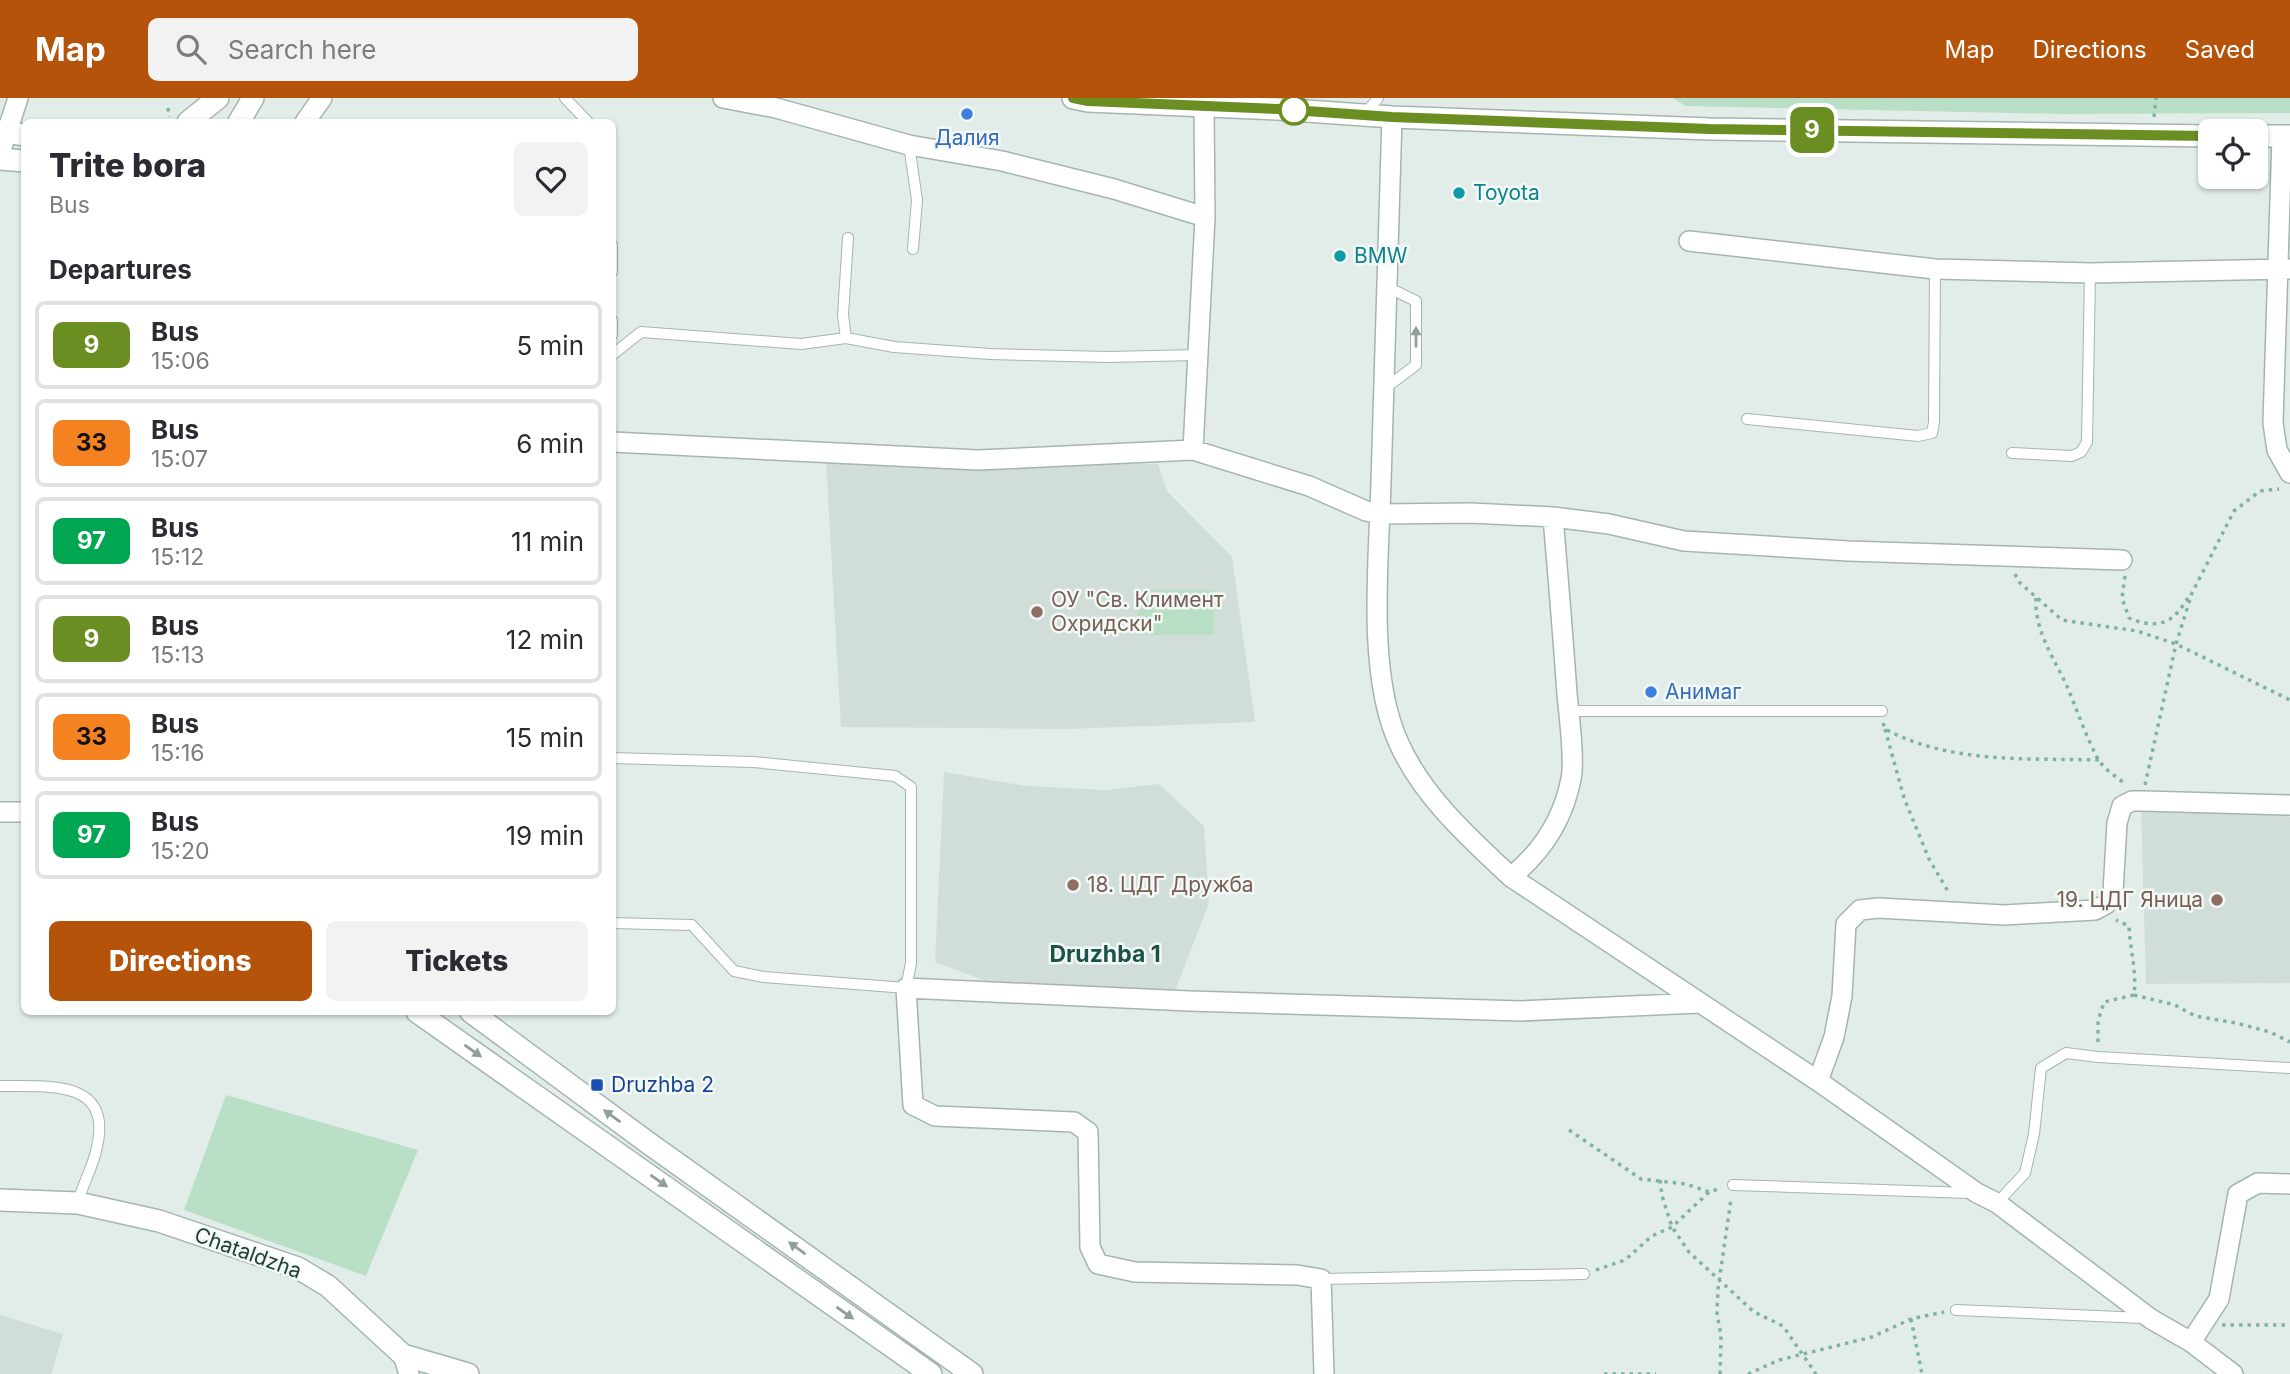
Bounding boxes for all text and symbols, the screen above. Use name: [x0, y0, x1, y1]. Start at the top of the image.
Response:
search box: [148, 18, 638, 81]
text: Map: [35, 29, 106, 69]
icon: search: [172, 30, 210, 68]
text: Search here: [228, 34, 376, 65]
text: Map: [1945, 35, 1994, 64]
text: Directions: [2032, 35, 2147, 64]
text: Saved: [2185, 35, 2255, 64]
unlabelled marker: [1279, 95, 1309, 125]
marker: Далия: [959, 106, 975, 122]
line badge: 9: [1789, 107, 1835, 153]
text: 9: [1804, 115, 1820, 144]
map controls: [2198, 119, 2268, 189]
button: locate: [2198, 119, 2268, 189]
place label: Далия: [934, 125, 1000, 150]
button: heart: [514, 142, 588, 216]
text: Trite bora: [49, 145, 206, 185]
place label: Toyota: [1473, 180, 1540, 205]
marker: Toyota: [1451, 185, 1467, 201]
text: Bus: [49, 191, 90, 219]
place label: BMW: [1354, 243, 1408, 268]
marker: BMW: [1332, 248, 1348, 264]
text: Departures: [49, 254, 192, 285]
text: Bus: [151, 316, 199, 347]
one-way arrow: [1410, 326, 1422, 348]
text: 9: [84, 330, 99, 359]
text: 5 min: [516, 330, 584, 361]
text: 15:06: [151, 347, 210, 375]
text: Bus: [151, 414, 199, 445]
text: 33: [76, 428, 107, 457]
text: 6 min: [516, 428, 584, 459]
text: 15:07: [151, 445, 208, 473]
text: Bus: [151, 512, 199, 543]
text: 97: [77, 526, 106, 555]
text: 11 min: [511, 526, 584, 557]
text: 15:12: [151, 543, 204, 571]
place label: ОУ "Св. Климент Охридски": [1051, 587, 1224, 636]
marker: ОУ "Св. Климент Охридски": [1029, 604, 1045, 620]
text: Bus: [151, 610, 199, 641]
text: 9: [84, 624, 99, 653]
text: 12 min: [506, 624, 584, 655]
text: 15:13: [151, 641, 205, 669]
place label: Анимаг: [1665, 679, 1741, 704]
marker: Анимаг: [1643, 684, 1659, 700]
text: Bus: [151, 708, 199, 739]
text: 33: [76, 722, 107, 751]
text: 15 min: [506, 722, 584, 753]
text: 15:16: [151, 739, 205, 767]
text: Bus: [151, 806, 199, 837]
text: 97: [77, 820, 106, 849]
text: 19 min: [506, 820, 584, 851]
text: 15:20: [151, 837, 210, 865]
place label: 18. ЦДГ Дружба: [1087, 872, 1254, 897]
marker: 18. ЦДГ Дружба: [1065, 877, 1081, 893]
place label: 19. ЦДГ Яница: [2056, 887, 2203, 912]
marker: 19. ЦДГ Яница: [2209, 892, 2225, 908]
button: Directions: [49, 921, 312, 1001]
button: Tickets: [326, 921, 588, 1001]
district label: Druzhba 1: [1049, 940, 1161, 968]
one-way arrow: [464, 1044, 482, 1058]
place label: Druzhba 2: [611, 1072, 714, 1097]
marker: Druzhba 2: [589, 1077, 605, 1093]
one-way arrow: [603, 1110, 621, 1124]
one-way arrow: [650, 1174, 669, 1187]
street label: Chataldzha: [191, 1222, 305, 1283]
one-way arrow: [788, 1241, 806, 1255]
one-way arrow: [836, 1306, 854, 1320]

